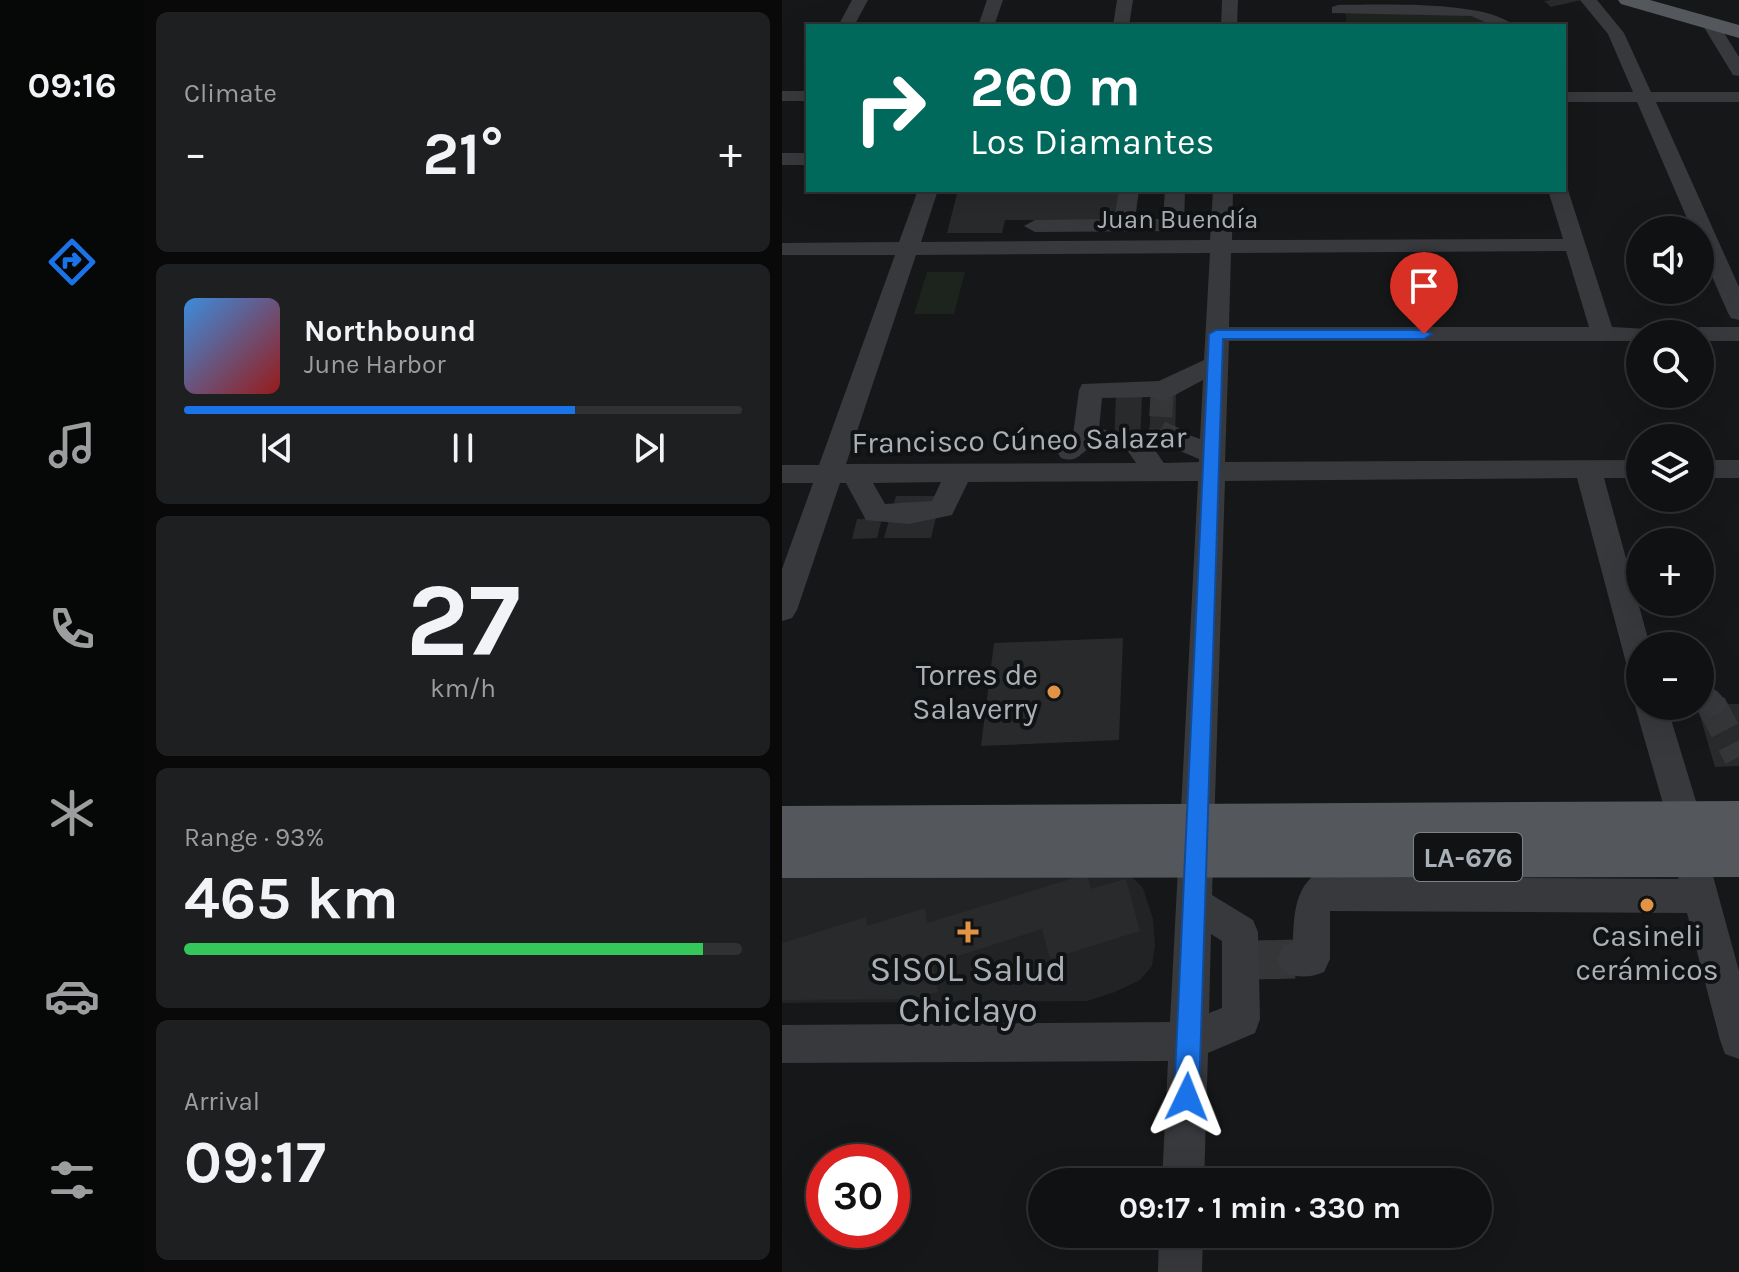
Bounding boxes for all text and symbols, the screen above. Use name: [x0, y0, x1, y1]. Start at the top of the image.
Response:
text: 260 m: [970, 54, 1141, 119]
icon: right: [838, 56, 942, 160]
text: 09:16: [27, 64, 117, 106]
text: Climate: [184, 78, 277, 109]
text: 21°: [423, 119, 504, 189]
text: Los Diamantes: [970, 121, 1214, 163]
text: −: [184, 128, 207, 179]
text: +: [719, 128, 742, 179]
street label: Juan Buendía: [1098, 204, 1258, 235]
map controls: [1626, 216, 1714, 720]
button: sound: [1626, 216, 1714, 304]
icon: directions: [44, 234, 100, 290]
pin: [1390, 252, 1458, 334]
icon: arrive: [1402, 264, 1446, 308]
text: Northbound: [304, 313, 476, 349]
button: search: [1626, 320, 1714, 408]
text: June Harbor: [304, 349, 446, 380]
icon: music: [44, 417, 100, 473]
street label: Francisco Cúneo Salazar: [851, 419, 1187, 461]
button: layers: [1626, 424, 1714, 512]
icon: previous: [255, 426, 299, 470]
icon: pause: [441, 426, 485, 470]
icon: next: [627, 426, 671, 470]
button: +: [1626, 528, 1714, 616]
text: 27: [406, 560, 520, 681]
icon: phone: [44, 601, 100, 657]
button: −: [1626, 632, 1714, 720]
place label: Torres de Salaverry: [912, 657, 1038, 727]
text: km/h: [430, 673, 496, 704]
marker: Torres de Salaverry: [1045, 683, 1063, 701]
icon: climate: [44, 785, 100, 841]
text: Range · 93%: [184, 822, 324, 853]
road number: LA-676: [1414, 833, 1522, 881]
text: 465 km: [184, 863, 399, 933]
marker: Casineli cerámicos: [1638, 896, 1656, 914]
place label: Casineli cerámicos: [1576, 918, 1718, 988]
marker: SISOL Salud Chiclayo: [957, 921, 979, 943]
place label: SISOL Salud Chiclayo: [869, 948, 1067, 1031]
icon: car: [44, 968, 100, 1024]
position arrow: [1145, 1055, 1229, 1139]
text: Arrival: [184, 1086, 260, 1117]
text: 09:17: [184, 1127, 326, 1197]
speed limit sign: 30: [806, 1144, 910, 1248]
icon: filters: [44, 1152, 100, 1208]
text: 09:17 · 1 min · 330 m: [1119, 1190, 1401, 1226]

